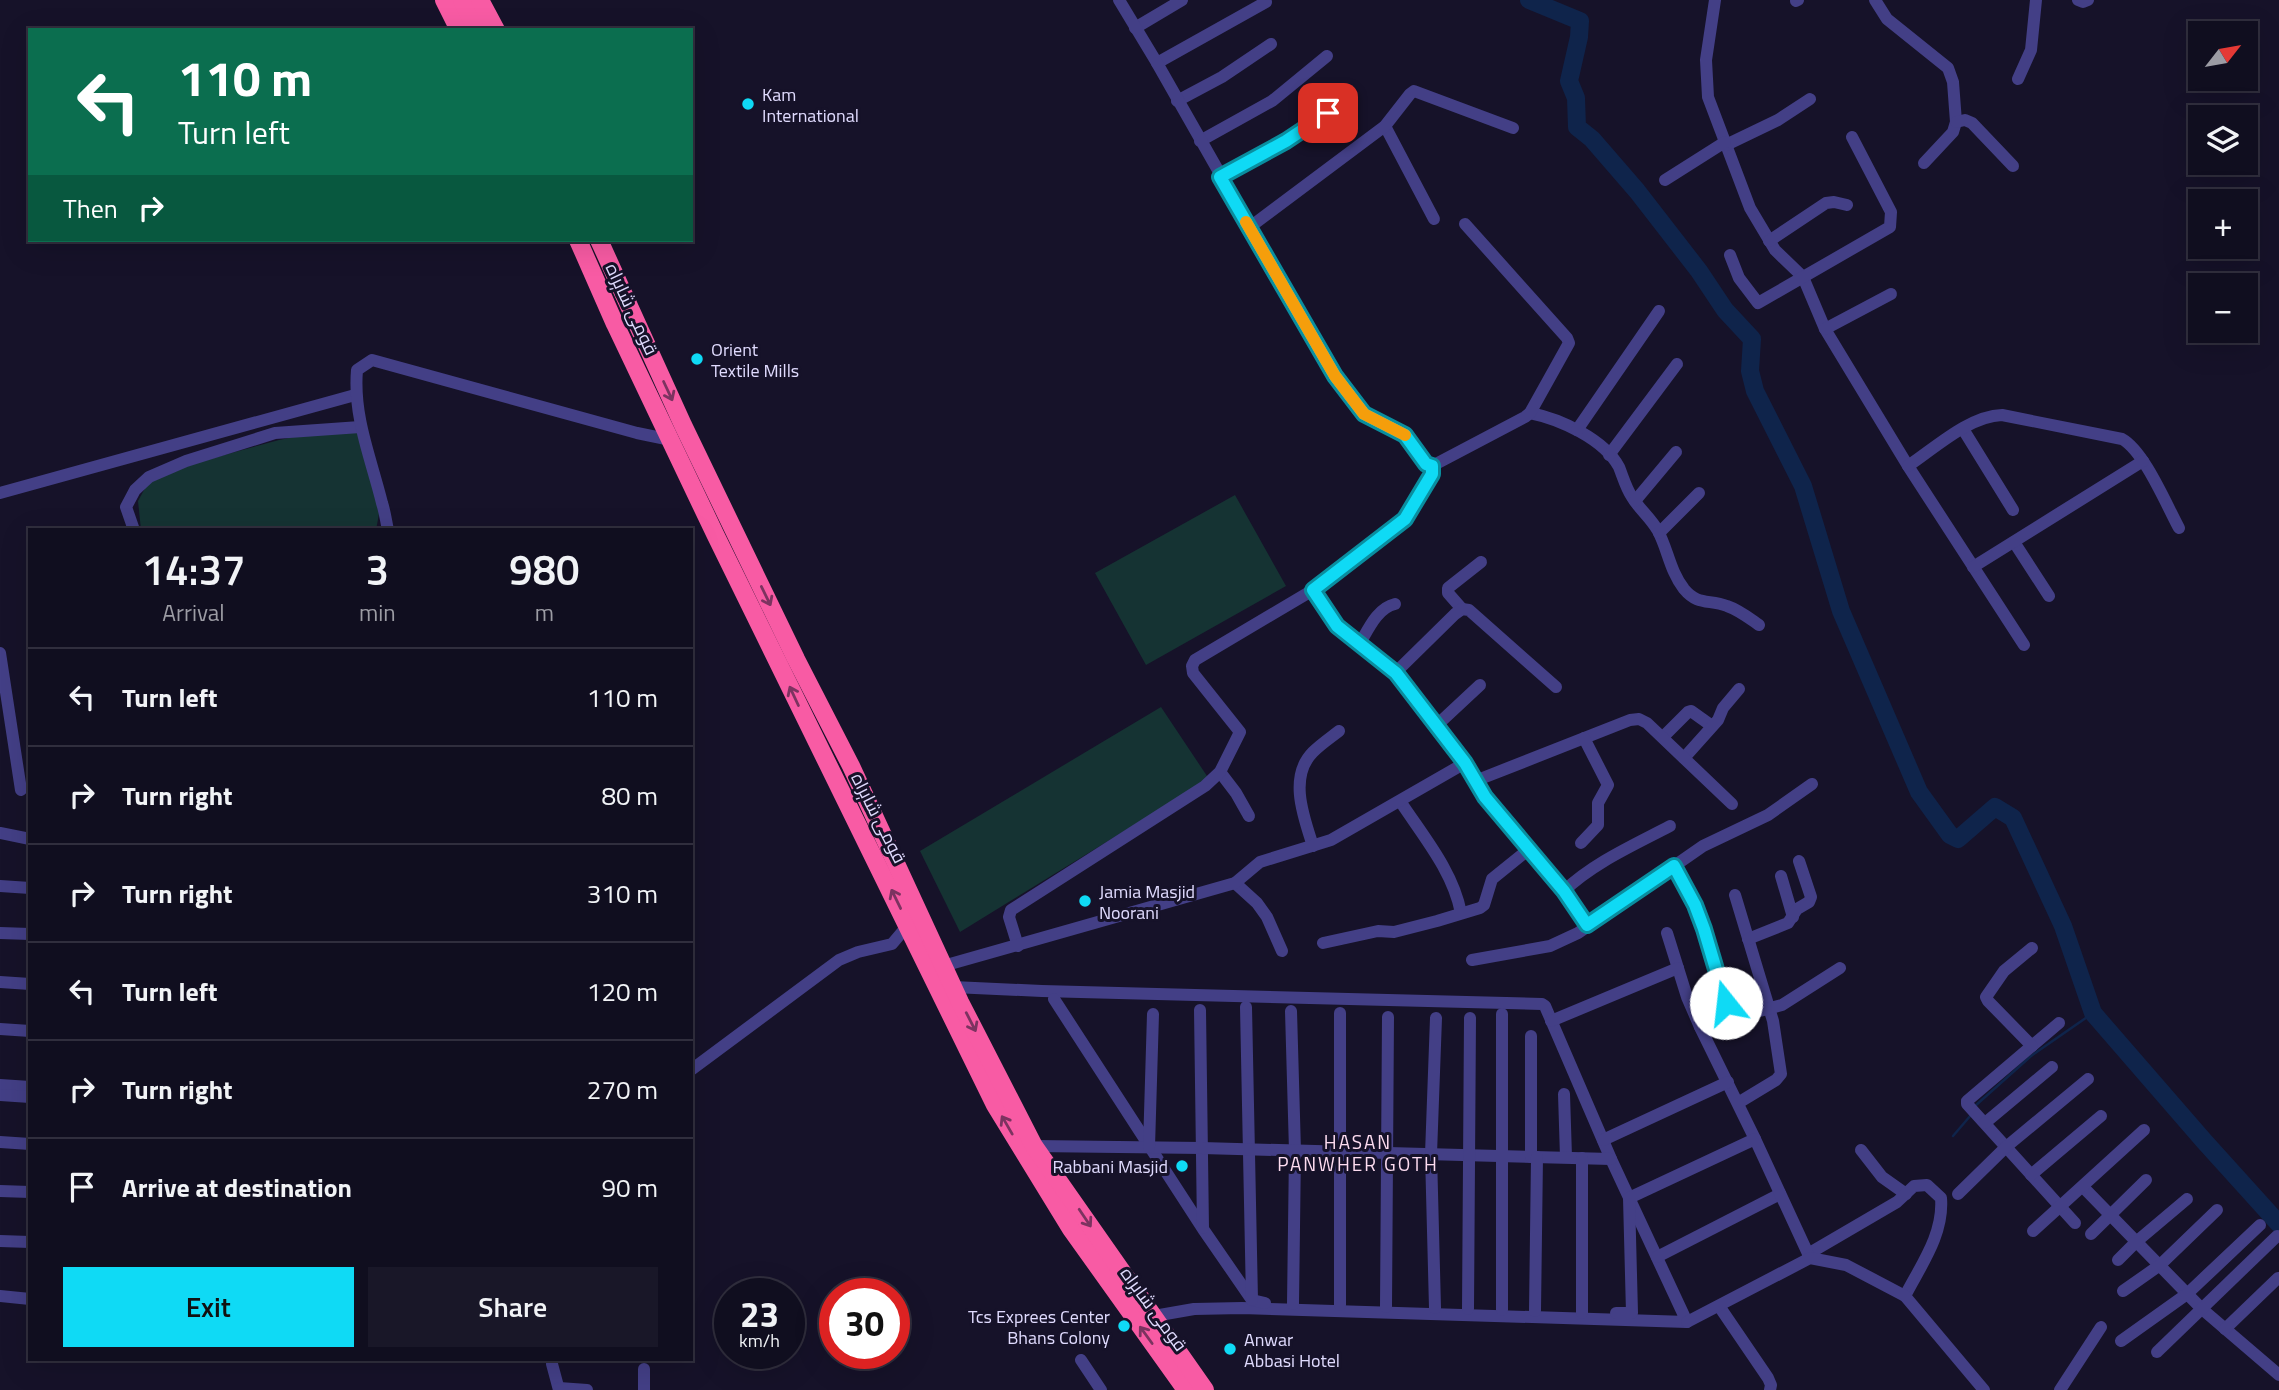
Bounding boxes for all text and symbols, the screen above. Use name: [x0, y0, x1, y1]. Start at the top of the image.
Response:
north arrow: [2188, 21, 2258, 91]
map controls: [2188, 21, 2258, 343]
text: 110 m: [178, 40, 312, 115]
icon: left: [63, 56, 154, 147]
place label: Kam International: [762, 81, 859, 129]
pin: [1298, 83, 1358, 143]
icon: arrive: [1309, 94, 1347, 132]
marker: Kam International: [740, 96, 756, 112]
button: layers: [2188, 105, 2258, 175]
text: Turn left: [178, 108, 290, 156]
text: Then: [63, 189, 118, 228]
icon: right: [132, 189, 170, 227]
button: +: [2188, 189, 2258, 259]
street label: قومی شاہراہ: [599, 259, 665, 359]
button: −: [2188, 273, 2258, 343]
place label: Orient Textile Mills: [711, 336, 799, 384]
marker: Orient Textile Mills: [689, 351, 705, 367]
one-way arrow: [662, 380, 675, 401]
text: 14:37: [141, 537, 246, 601]
text: 3: [366, 537, 389, 601]
text: 980: [509, 537, 580, 601]
one-way arrow: [760, 585, 774, 606]
text: Arrival: [162, 595, 225, 630]
text: min: [359, 595, 396, 630]
text: m: [535, 595, 554, 630]
icon: left: [63, 678, 101, 716]
text: Turn left: [122, 678, 217, 717]
text: 110 m: [587, 678, 658, 717]
one-way arrow: [787, 686, 800, 707]
street label: قومی شاہراہ: [845, 768, 913, 868]
icon: right: [63, 776, 101, 814]
text: Turn right: [122, 776, 233, 815]
text: 80 m: [601, 776, 658, 815]
icon: right: [63, 874, 101, 912]
text: Turn right: [122, 874, 233, 913]
text: 310 m: [587, 874, 658, 913]
place label: Jamia Masjid Noorani: [1099, 878, 1195, 926]
one-way arrow: [888, 889, 902, 910]
marker: Jamia Masjid Noorani: [1077, 893, 1093, 909]
position arrow: [1689, 966, 1763, 1040]
icon: left: [63, 972, 101, 1010]
text: Turn left: [122, 972, 217, 1011]
text: 120 m: [587, 972, 658, 1011]
one-way arrow: [964, 1011, 978, 1032]
icon: right: [63, 1070, 101, 1108]
text: Turn right: [122, 1070, 233, 1109]
text: 270 m: [587, 1070, 658, 1109]
one-way arrow: [1000, 1116, 1014, 1136]
district label: HASAN PANWHER GOTH: [1277, 1127, 1439, 1178]
place label: Rabbani Masjid: [1052, 1153, 1168, 1180]
marker: Rabbani Masjid: [1174, 1158, 1190, 1174]
icon: arrive: [63, 1168, 101, 1206]
text: Arrive at destination: [122, 1168, 352, 1207]
text: 90 m: [601, 1168, 658, 1207]
one-way arrow: [1078, 1208, 1093, 1227]
street label: قومی شاہراہ: [1114, 1261, 1194, 1357]
button: Exit: [63, 1267, 354, 1347]
button: Share: [368, 1267, 658, 1347]
speed limit sign: 30: [819, 1278, 910, 1369]
text: 23: [740, 1287, 779, 1341]
place label: Tcs Exprees Center Bhans Colony: [968, 1303, 1110, 1351]
marker: Tcs Exprees Center Bhans Colony: [1116, 1318, 1132, 1334]
one-way arrow: [1139, 1326, 1153, 1345]
place label: Anwar Abbasi Hotel: [1244, 1326, 1340, 1374]
text: km/h: [739, 1327, 780, 1354]
marker: Anwar Abbasi Hotel: [1222, 1341, 1238, 1357]

